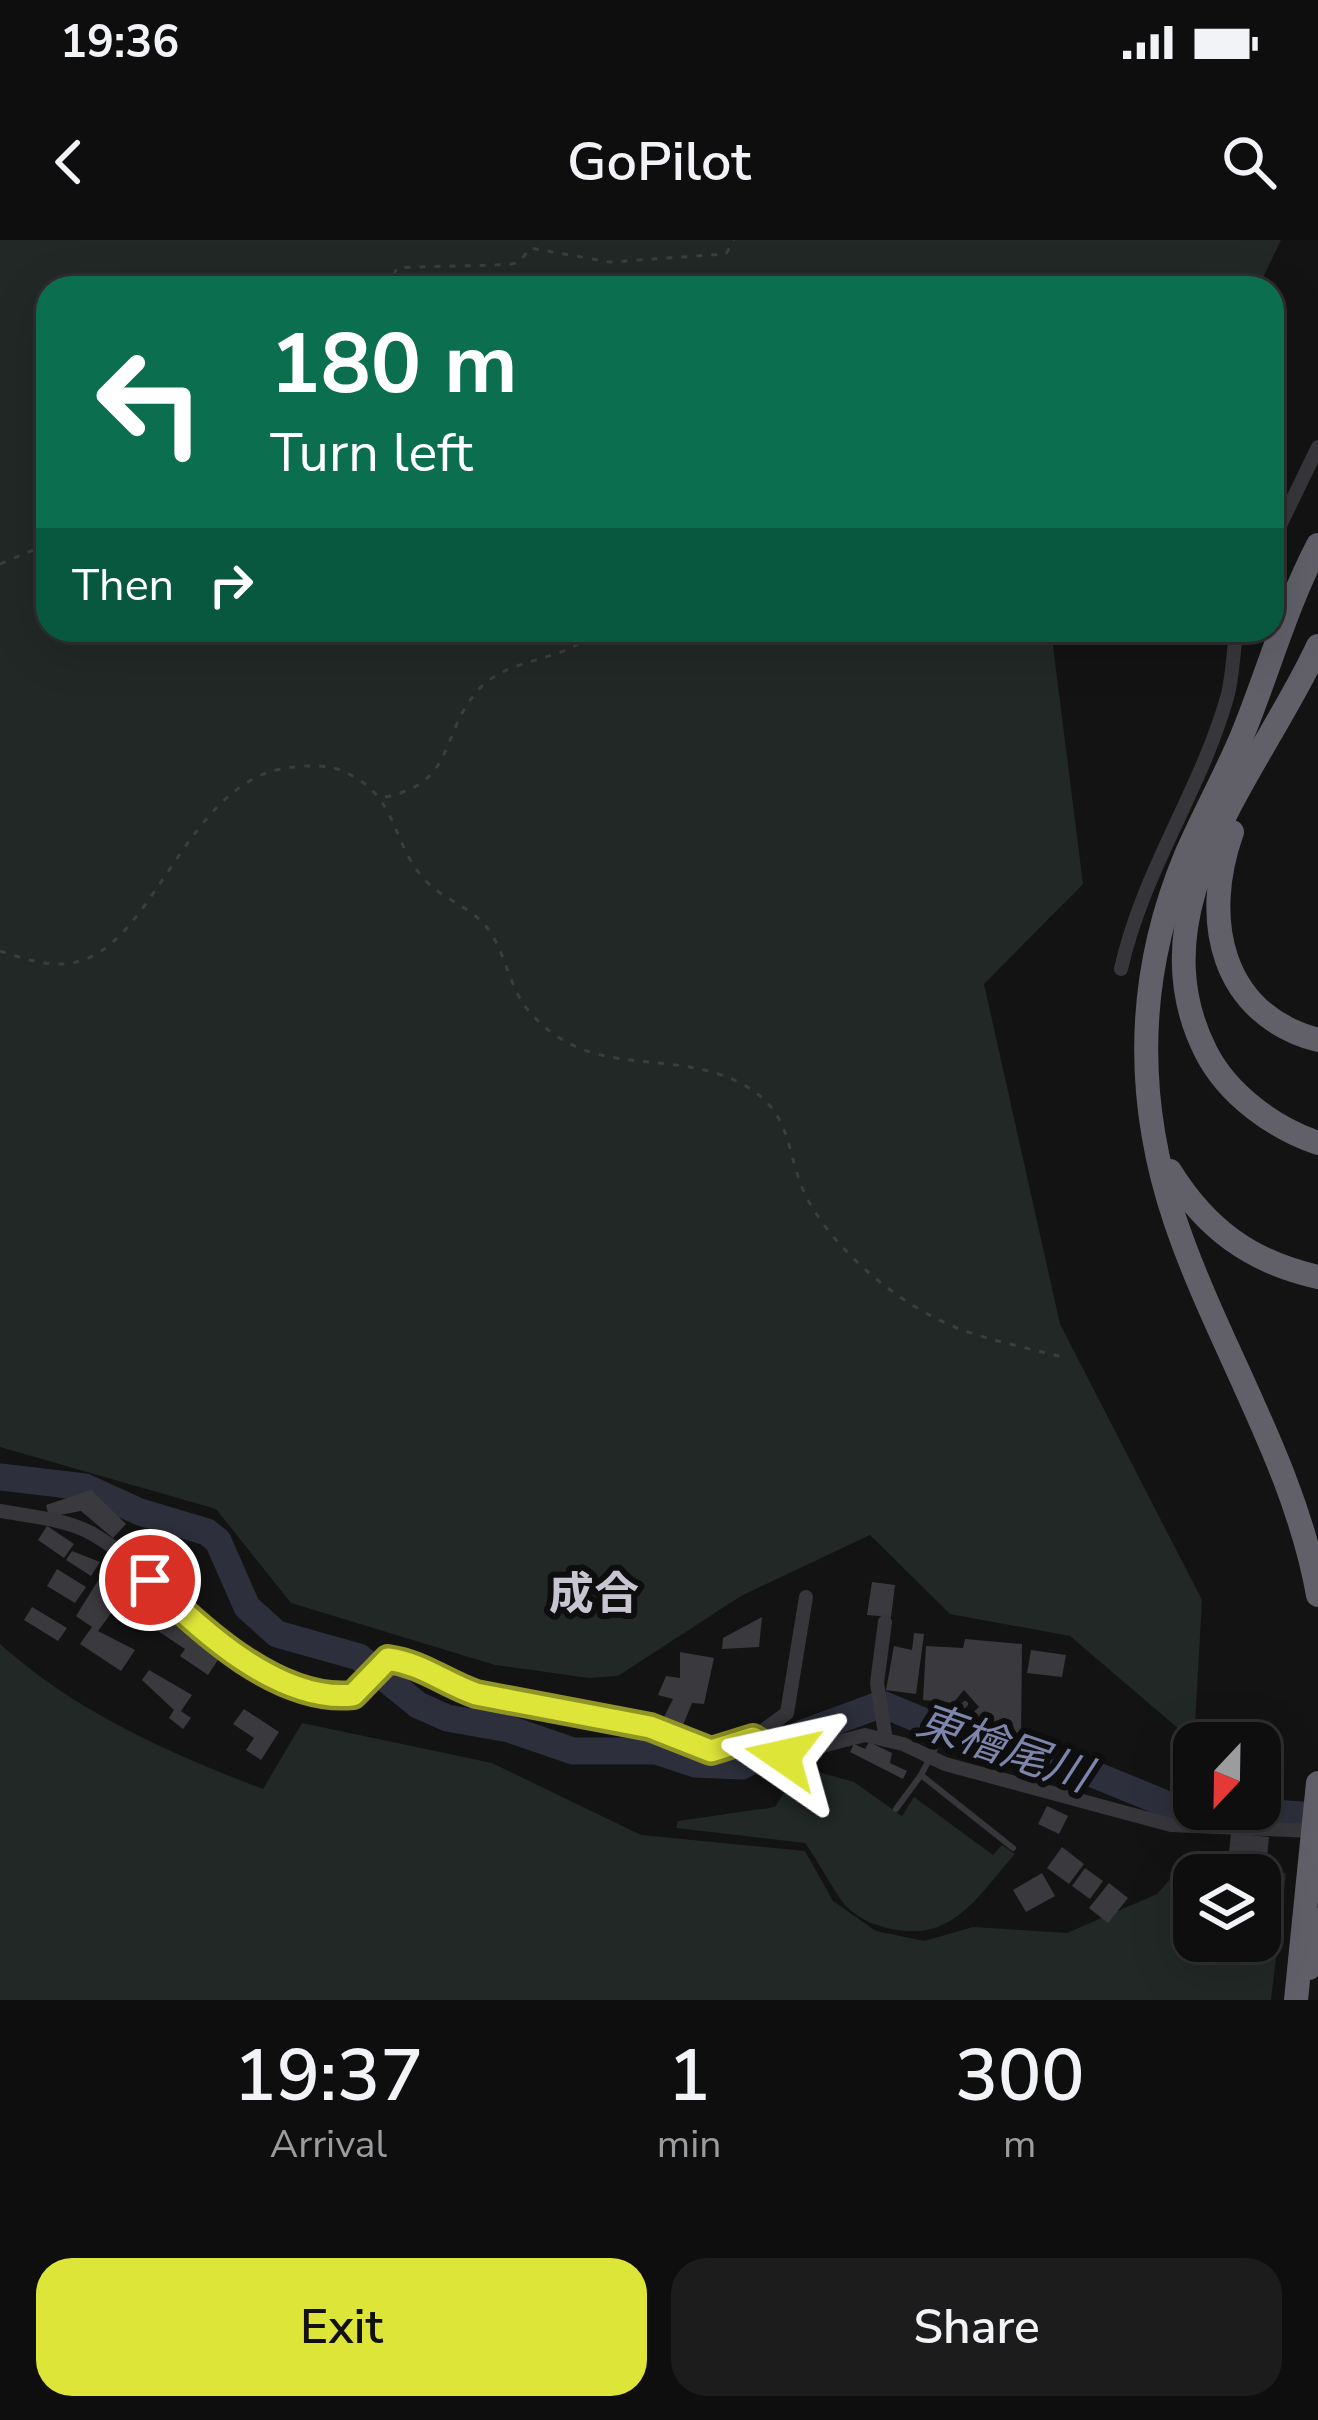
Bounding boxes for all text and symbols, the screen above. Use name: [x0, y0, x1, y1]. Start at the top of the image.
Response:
text: 19:36: [60, 12, 179, 73]
text: GoPilot: [567, 125, 751, 199]
icon: back: [36, 129, 102, 195]
icon: search: [1216, 129, 1282, 195]
text: 180 m: [270, 307, 518, 422]
icon: left: [72, 324, 228, 480]
text: Turn left: [270, 416, 473, 490]
icon: right: [198, 552, 264, 618]
text: Then: [72, 555, 174, 616]
pin: [99, 1529, 201, 1631]
icon: arrive: [117, 1547, 183, 1613]
district label: 成合: [549, 1564, 639, 1625]
water label: 東檜尾川: [908, 1690, 1102, 1808]
position arrow: [720, 1693, 846, 1819]
north arrow: [1173, 1722, 1281, 1830]
map controls: [1173, 1722, 1281, 1962]
button: layers: [1173, 1854, 1281, 1962]
text: 19:37: [233, 2027, 423, 2125]
text: 1: [668, 2027, 711, 2125]
text: 300: [955, 2027, 1084, 2125]
text: Arrival: [270, 2118, 387, 2171]
text: min: [657, 2118, 721, 2171]
text: m: [1003, 2118, 1036, 2171]
button: Exit: [36, 2258, 647, 2396]
button: Share: [671, 2258, 1282, 2396]

